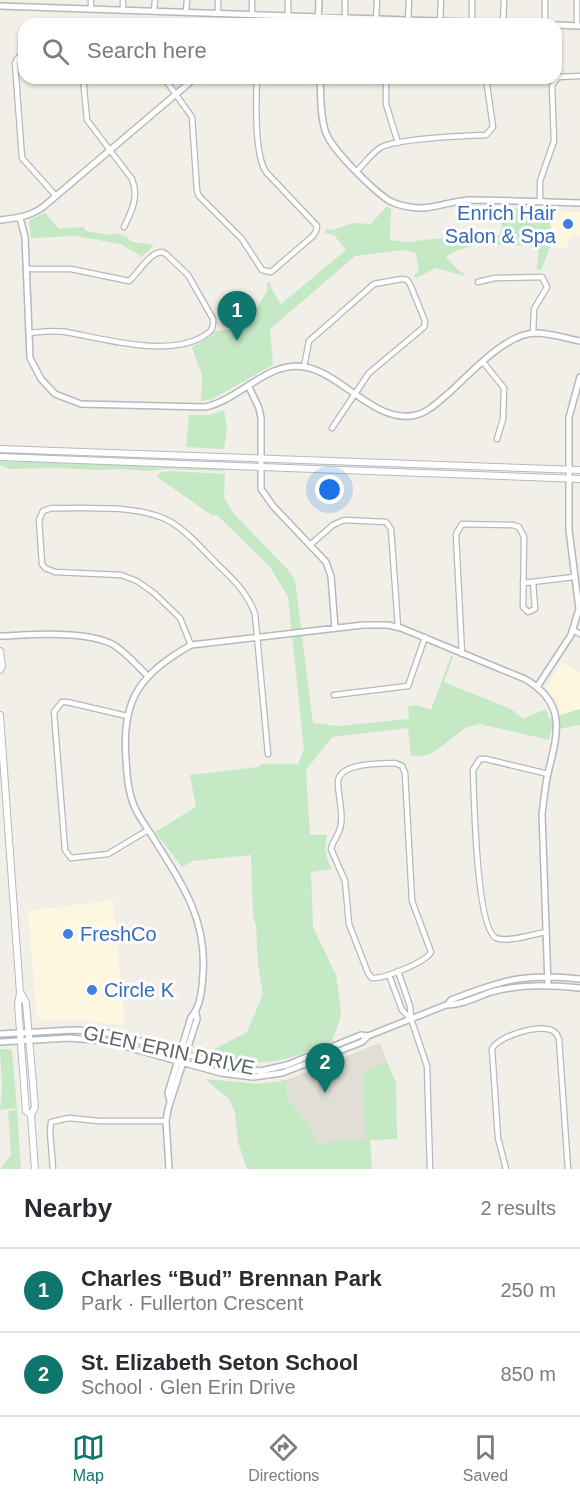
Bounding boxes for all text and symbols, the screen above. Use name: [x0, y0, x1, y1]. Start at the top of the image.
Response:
search box: [18, 18, 562, 84]
icon: search: [39, 35, 72, 68]
text: Search here: [87, 38, 207, 63]
place label: Enrich Hair Salon & Spa: [445, 202, 557, 247]
marker: Enrich Hair Salon & Spa: [561, 217, 575, 231]
pin: 1: [218, 292, 256, 341]
your location: [315, 475, 344, 504]
place label: FreshCo: [80, 923, 157, 945]
marker: FreshCo: [61, 927, 75, 941]
place label: Circle K: [104, 979, 175, 1001]
marker: Circle K: [85, 983, 99, 997]
street label: GLEN ERIN DRIVE: [81, 1021, 257, 1079]
pin: 2: [306, 1044, 344, 1093]
text: Nearby: [24, 1193, 112, 1223]
text: 2 results: [480, 1197, 556, 1219]
text: Charles “Bud” Brennan Park: [81, 1266, 382, 1291]
text: 1: [38, 1279, 49, 1301]
text: 250 m: [500, 1279, 556, 1301]
text: Park · Fullerton Crescent: [81, 1292, 303, 1314]
text: St. Elizabeth Seton School: [81, 1350, 358, 1375]
text: 2: [38, 1363, 49, 1385]
text: 850 m: [500, 1363, 556, 1385]
text: School · Glen Erin Drive: [81, 1376, 296, 1398]
tab: Map: [72, 1431, 105, 1485]
tab: Directions: [248, 1431, 319, 1485]
tab: Saved: [463, 1431, 508, 1485]

